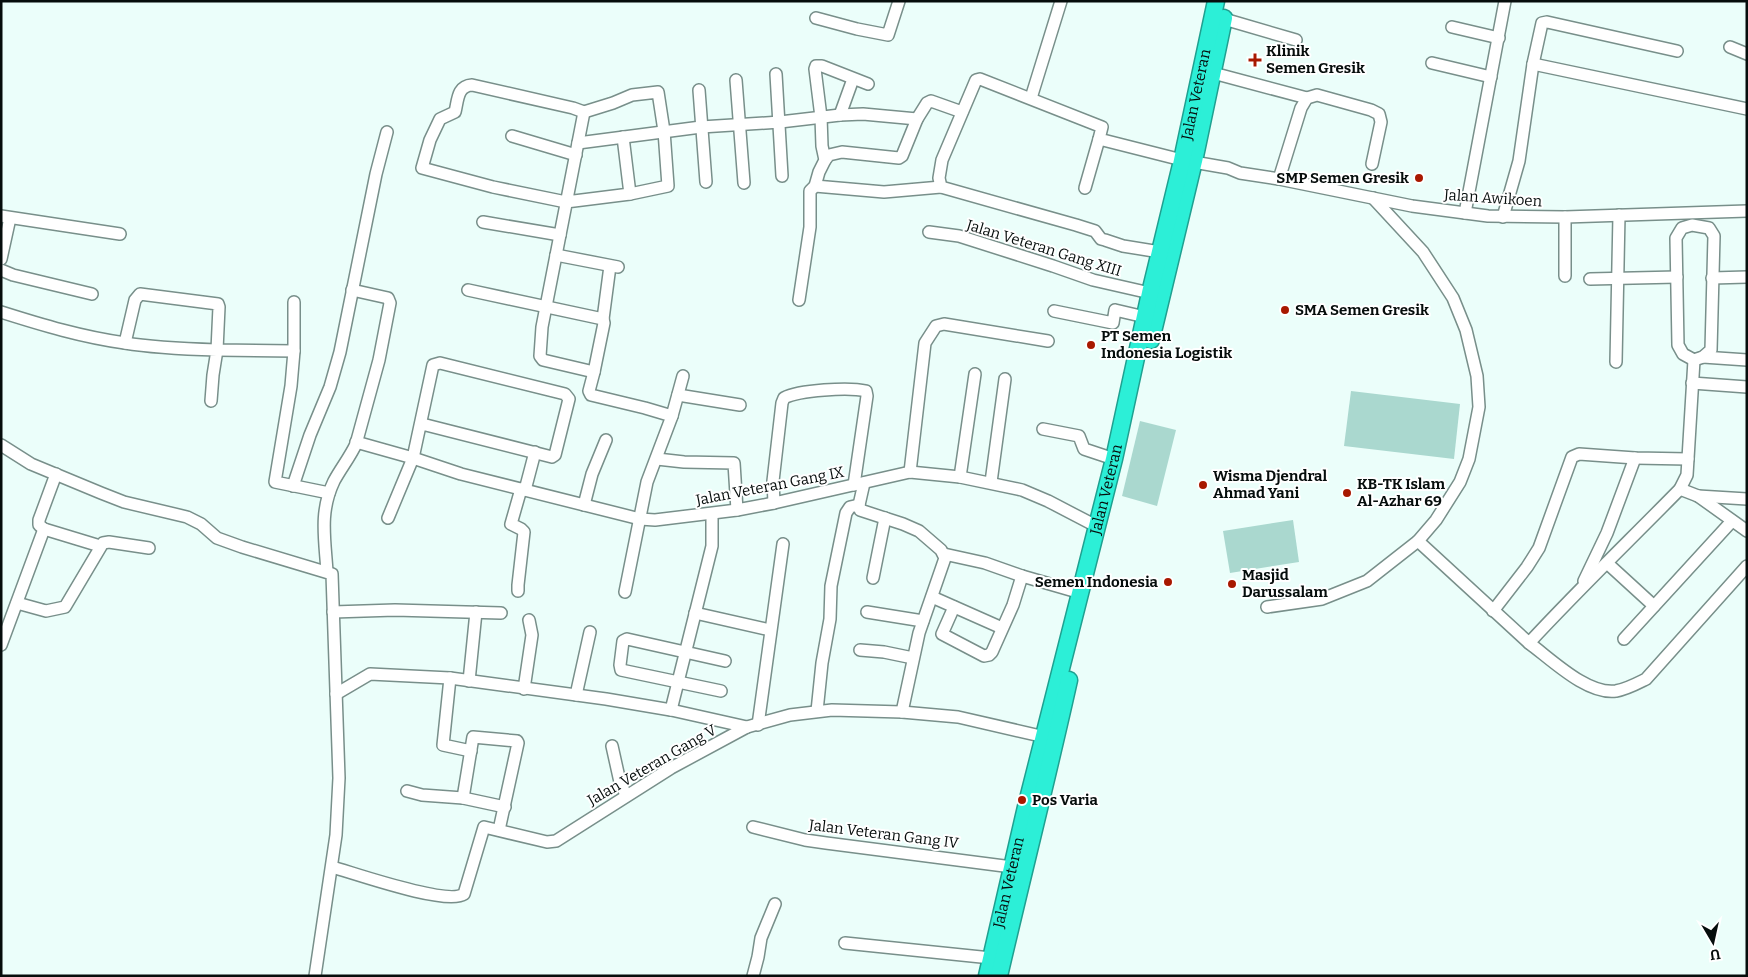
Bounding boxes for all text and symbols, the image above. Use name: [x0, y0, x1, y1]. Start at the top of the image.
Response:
place label: Klinik Semen Gresik: [1266, 42, 1365, 77]
street label: Jalan Veteran: [1177, 47, 1215, 143]
marker: Klinik Semen Gresik: [1248, 53, 1262, 67]
place label: SMP Semen Gresik: [1276, 169, 1409, 187]
marker: SMP Semen Gresik: [1413, 172, 1425, 184]
street label: Jalan Awikoen: [1442, 186, 1543, 210]
street label: Jalan Veteran Gang XIII: [963, 216, 1124, 280]
place label: SMA Semen Gresik: [1295, 301, 1429, 319]
marker: SMA Semen Gresik: [1279, 304, 1291, 316]
place label: PT Semen Indonesia Logistik: [1101, 327, 1232, 362]
marker: PT Semen Indonesia Logistik: [1085, 339, 1097, 351]
street label: Jalan Veteran: [1086, 442, 1126, 537]
street label: Jalan Veteran Gang IX: [693, 463, 846, 509]
place label: Wisma Djendral Ahmad Yani: [1213, 467, 1327, 502]
place label: KB-TK Islam Al-Azhar 69: [1357, 475, 1446, 510]
marker: Wisma Djendral Ahmad Yani: [1197, 479, 1209, 491]
marker: KB-TK Islam Al-Azhar 69: [1341, 487, 1353, 499]
place label: Masjid Darussalam: [1242, 566, 1329, 601]
place label: Semen Indonesia: [1035, 573, 1159, 591]
marker: Semen Indonesia: [1162, 576, 1174, 588]
marker: Masjid Darussalam: [1226, 578, 1238, 590]
street label: Jalan Veteran Gang V: [583, 720, 720, 810]
place label: Pos Varia: [1032, 791, 1098, 809]
marker: Pos Varia: [1016, 794, 1028, 806]
street label: Jalan Veteran Gang IV: [807, 816, 960, 852]
street label: Jalan Veteran: [989, 835, 1028, 931]
north arrow: [1688, 917, 1738, 967]
text: U: [1708, 945, 1721, 964]

